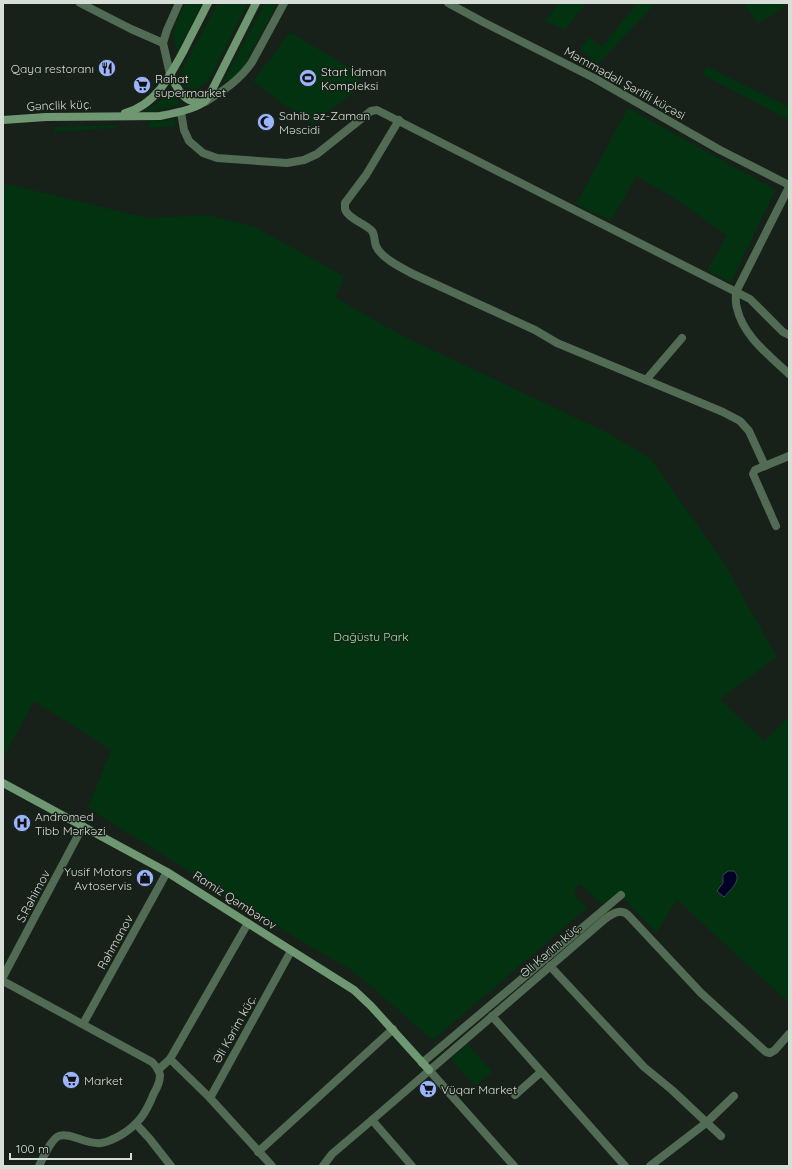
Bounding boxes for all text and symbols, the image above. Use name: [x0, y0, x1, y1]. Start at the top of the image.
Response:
street label: Məmmədəli Şərifli küçəsi: [562, 43, 688, 123]
restaurant icon: Qaya restoranı: [97, 58, 117, 78]
place label: Qaya restoranı: [11, 61, 94, 76]
place label: Start İdman Kompleksi: [321, 64, 386, 93]
sports icon: Start İdman Kompleksi: [298, 68, 318, 88]
place label: Rahat supermarket: [155, 71, 226, 100]
supermarket icon: Rahat supermarket: [132, 75, 152, 95]
street label: Gənclik küç.: [26, 96, 92, 114]
place label: Sahib əz-Zaman Məscidi: [279, 108, 370, 137]
mosque icon: Sahib əz-Zaman Məscidi: [256, 112, 276, 132]
park label: Dağüstu Park: [333, 629, 409, 644]
place label: Andromed Tibb Mərkəzi: [35, 809, 105, 838]
hospital icon: Andromed Tibb Mərkəzi: [12, 813, 32, 833]
place label: Yusif Motors Avtoservis: [64, 864, 132, 893]
street label: S.Rəhimov: [13, 867, 53, 925]
street label: Ramiz Qəmbərov: [190, 867, 280, 933]
shop icon: Yusif Motors Avtoservis: [135, 868, 155, 888]
street label: Rəhmanov: [94, 912, 136, 972]
street label: Əli Kərim küç.: [517, 920, 583, 980]
street label: Əli Kərim küç.: [209, 992, 259, 1066]
supermarket icon: Market: [61, 1070, 81, 1090]
place label: Market: [84, 1073, 123, 1088]
supermarket icon: Vüqar Market: [418, 1079, 438, 1099]
place label: Vüqar Market: [441, 1082, 517, 1097]
scale bar: [10, 1135, 131, 1161]
text: 100 m: [16, 1141, 49, 1156]

